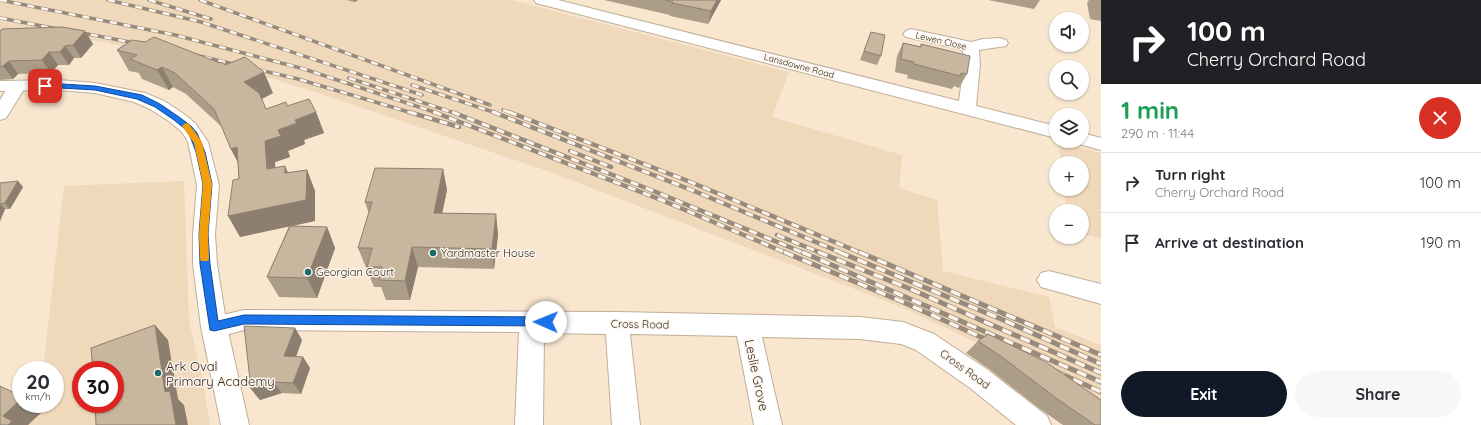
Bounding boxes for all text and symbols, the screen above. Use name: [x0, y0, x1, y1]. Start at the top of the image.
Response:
map controls: [1049, 12, 1089, 244]
button: sound: [1049, 12, 1089, 52]
text: 100 m: [1187, 13, 1266, 48]
icon: right: [1121, 16, 1173, 68]
street label: Lewen Close: [915, 29, 968, 52]
text: Cherry Orchard Road: [1187, 48, 1366, 71]
street label: Lansdowne Road: [763, 51, 836, 80]
button: search: [1049, 60, 1089, 100]
pin: [28, 69, 62, 103]
icon: arrive: [34, 75, 56, 97]
text: 1 min: [1121, 95, 1179, 125]
button: close: [1419, 97, 1461, 139]
button: layers: [1049, 108, 1089, 148]
text: 290 m · 11:44: [1121, 125, 1194, 141]
button: +: [1049, 156, 1089, 196]
text: Turn right: [1155, 165, 1226, 184]
icon: right: [1121, 172, 1143, 194]
text: 100 m: [1420, 173, 1461, 192]
text: Cherry Orchard Road: [1155, 184, 1284, 200]
button: −: [1049, 204, 1089, 244]
icon: arrive: [1121, 232, 1143, 254]
text: Arrive at destination: [1155, 233, 1304, 252]
text: 190 m: [1420, 233, 1461, 252]
place label: Yardmaster House: [441, 246, 535, 260]
marker: Yardmaster House: [428, 248, 438, 258]
place label: Georgian Court: [316, 265, 394, 279]
marker: Georgian Court: [303, 267, 313, 277]
position arrow: [525, 301, 567, 343]
street label: Cross Road: [611, 316, 669, 332]
street label: Leslie Grove: [742, 338, 772, 412]
street label: Cross Road: [937, 346, 993, 392]
place label: Ark Oval Primary Academy: [166, 358, 275, 389]
speed limit sign: 30: [72, 361, 124, 413]
marker: Ark Oval Primary Academy: [153, 368, 163, 378]
text: 20: [26, 369, 50, 394]
button: Exit: [1121, 371, 1287, 417]
button: Share: [1295, 371, 1461, 417]
text: km/h: [25, 390, 51, 403]

